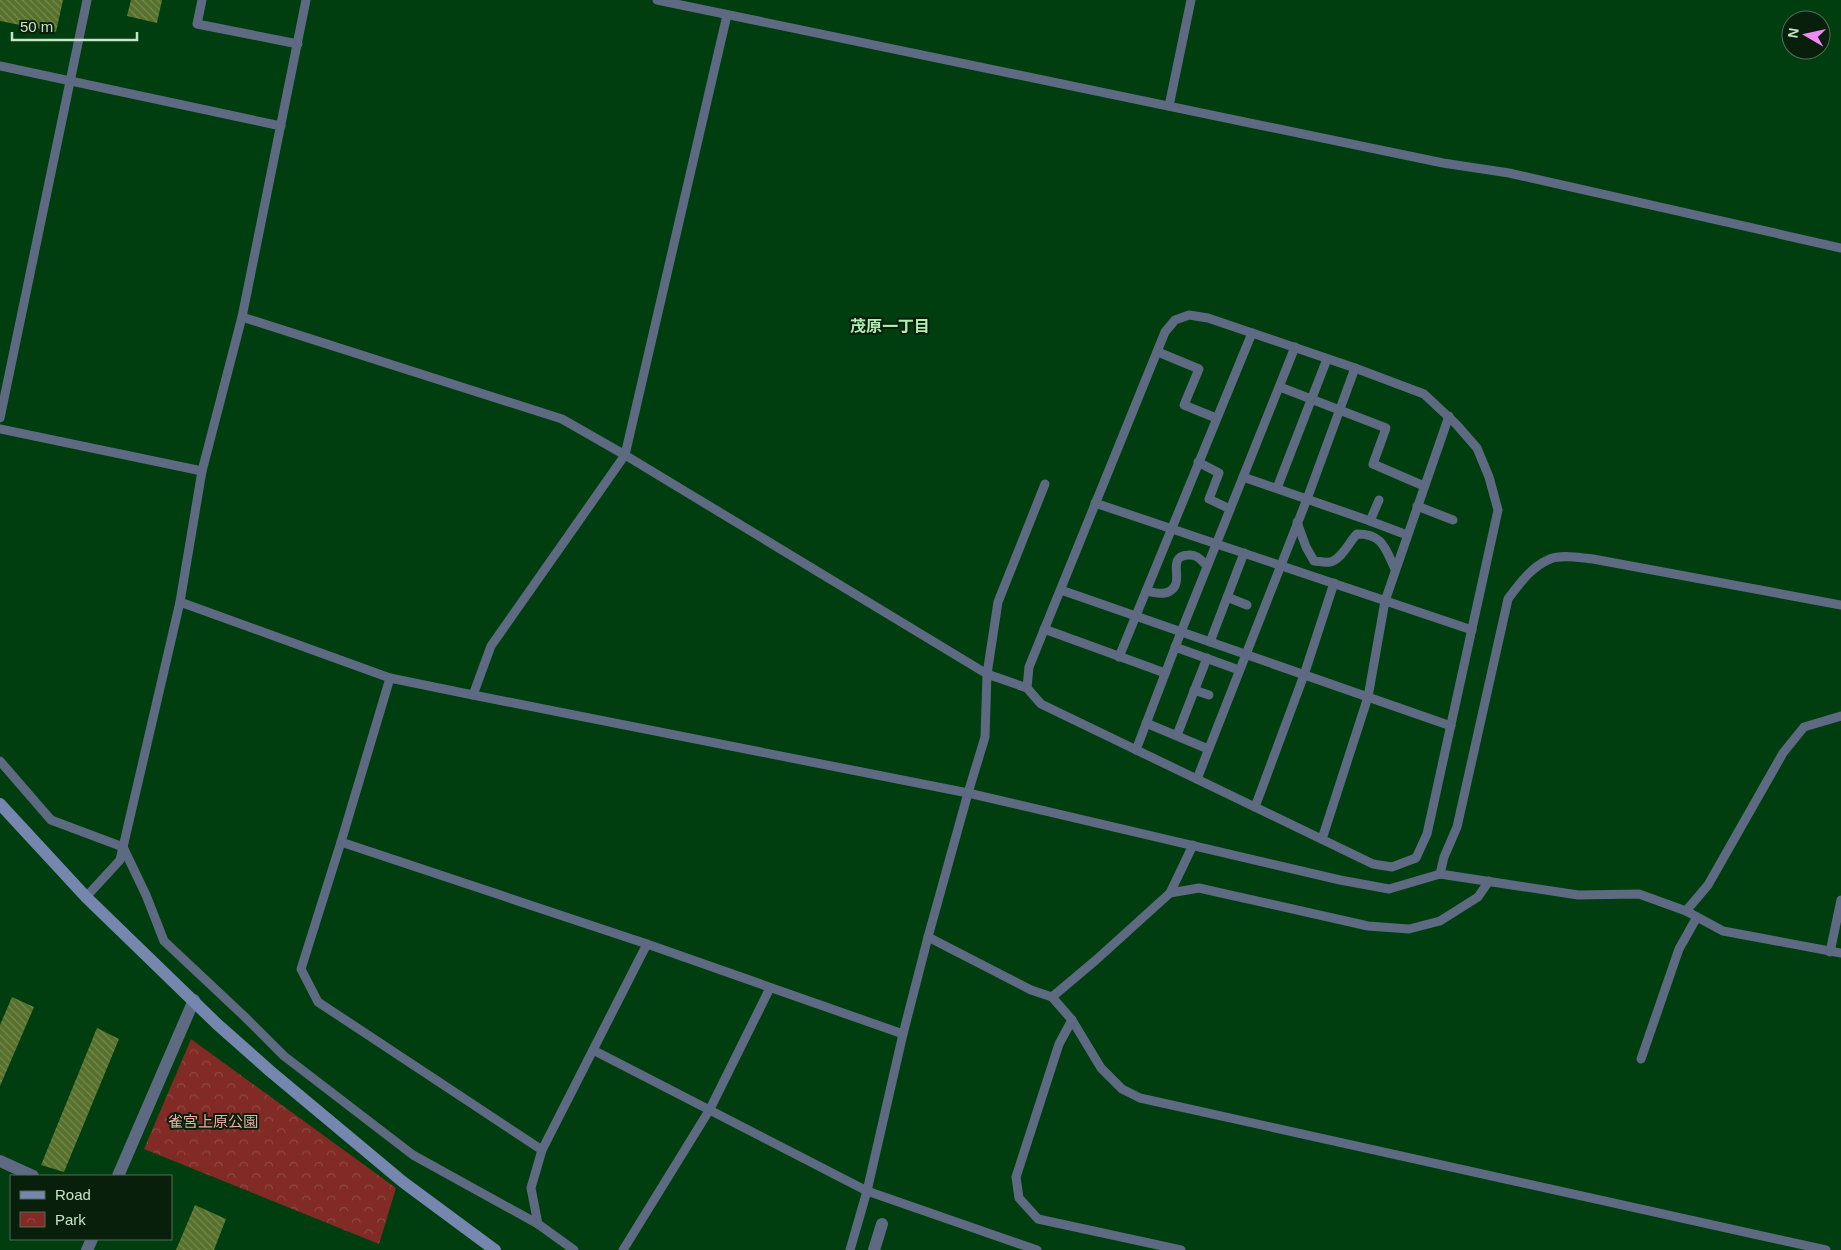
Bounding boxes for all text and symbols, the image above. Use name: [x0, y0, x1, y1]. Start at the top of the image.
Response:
scale bar: [12, 10, 138, 42]
north arrow: [1781, 10, 1831, 60]
text: 50 m: [20, 18, 53, 35]
text: N: [1784, 27, 1802, 39]
district label: 茂原一丁目: [850, 318, 930, 335]
park label: 雀宮上原公園: [168, 1113, 258, 1130]
legend: [10, 1175, 172, 1240]
text: Road: [55, 1186, 91, 1203]
text: Park: [55, 1211, 86, 1228]

